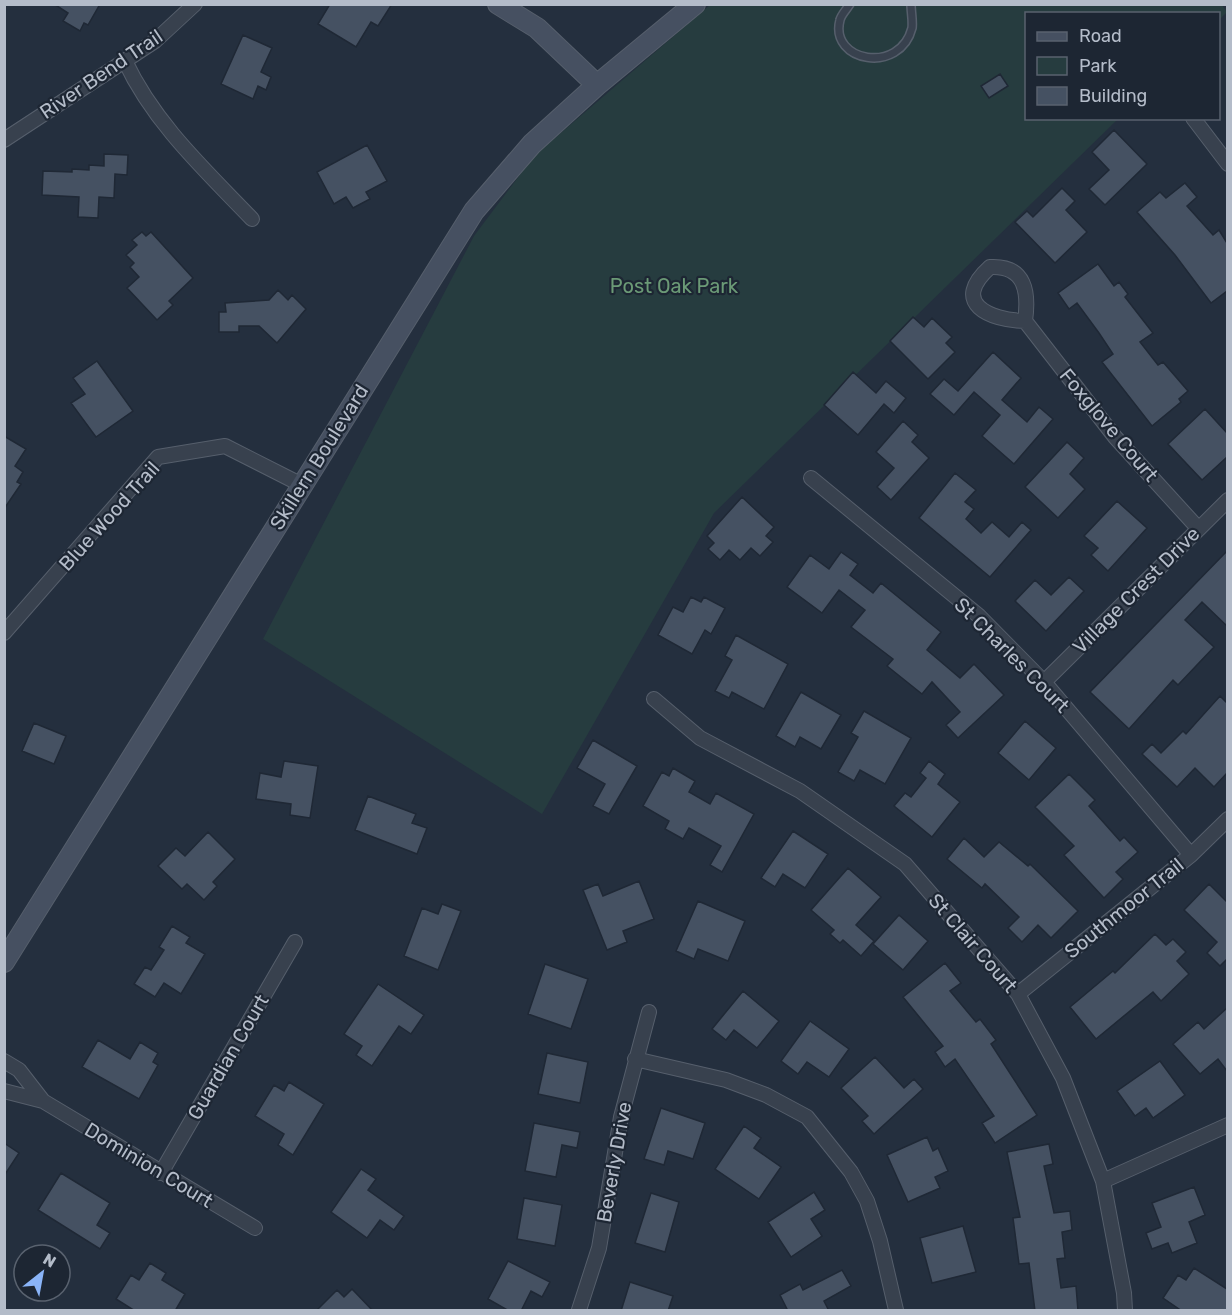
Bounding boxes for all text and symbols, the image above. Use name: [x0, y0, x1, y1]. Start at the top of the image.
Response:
legend: [1025, 12, 1220, 120]
street label: River Bend Trail: [35, 24, 167, 124]
text: Road: [1079, 25, 1122, 47]
text: Park: [1079, 55, 1117, 77]
text: Building: [1079, 85, 1147, 107]
park label: Post Oak Park: [610, 274, 739, 298]
street label: Foxglove Court: [1055, 364, 1163, 487]
street label: Skillern Boulevard: [265, 380, 373, 534]
street label: Blue Wood Trail: [54, 456, 164, 576]
street label: Village Crest Drive: [1068, 522, 1204, 658]
street label: St Charles Court: [950, 593, 1075, 718]
street label: Southmoor Trail: [1060, 853, 1188, 963]
street label: St Clair Court: [923, 889, 1023, 998]
street label: Guardian Court: [182, 990, 274, 1124]
street label: Beverly Drive: [592, 1100, 636, 1224]
street label: Dominion Court: [80, 1117, 218, 1213]
north arrow: [12, 1243, 72, 1303]
text: N: [40, 1249, 59, 1272]

